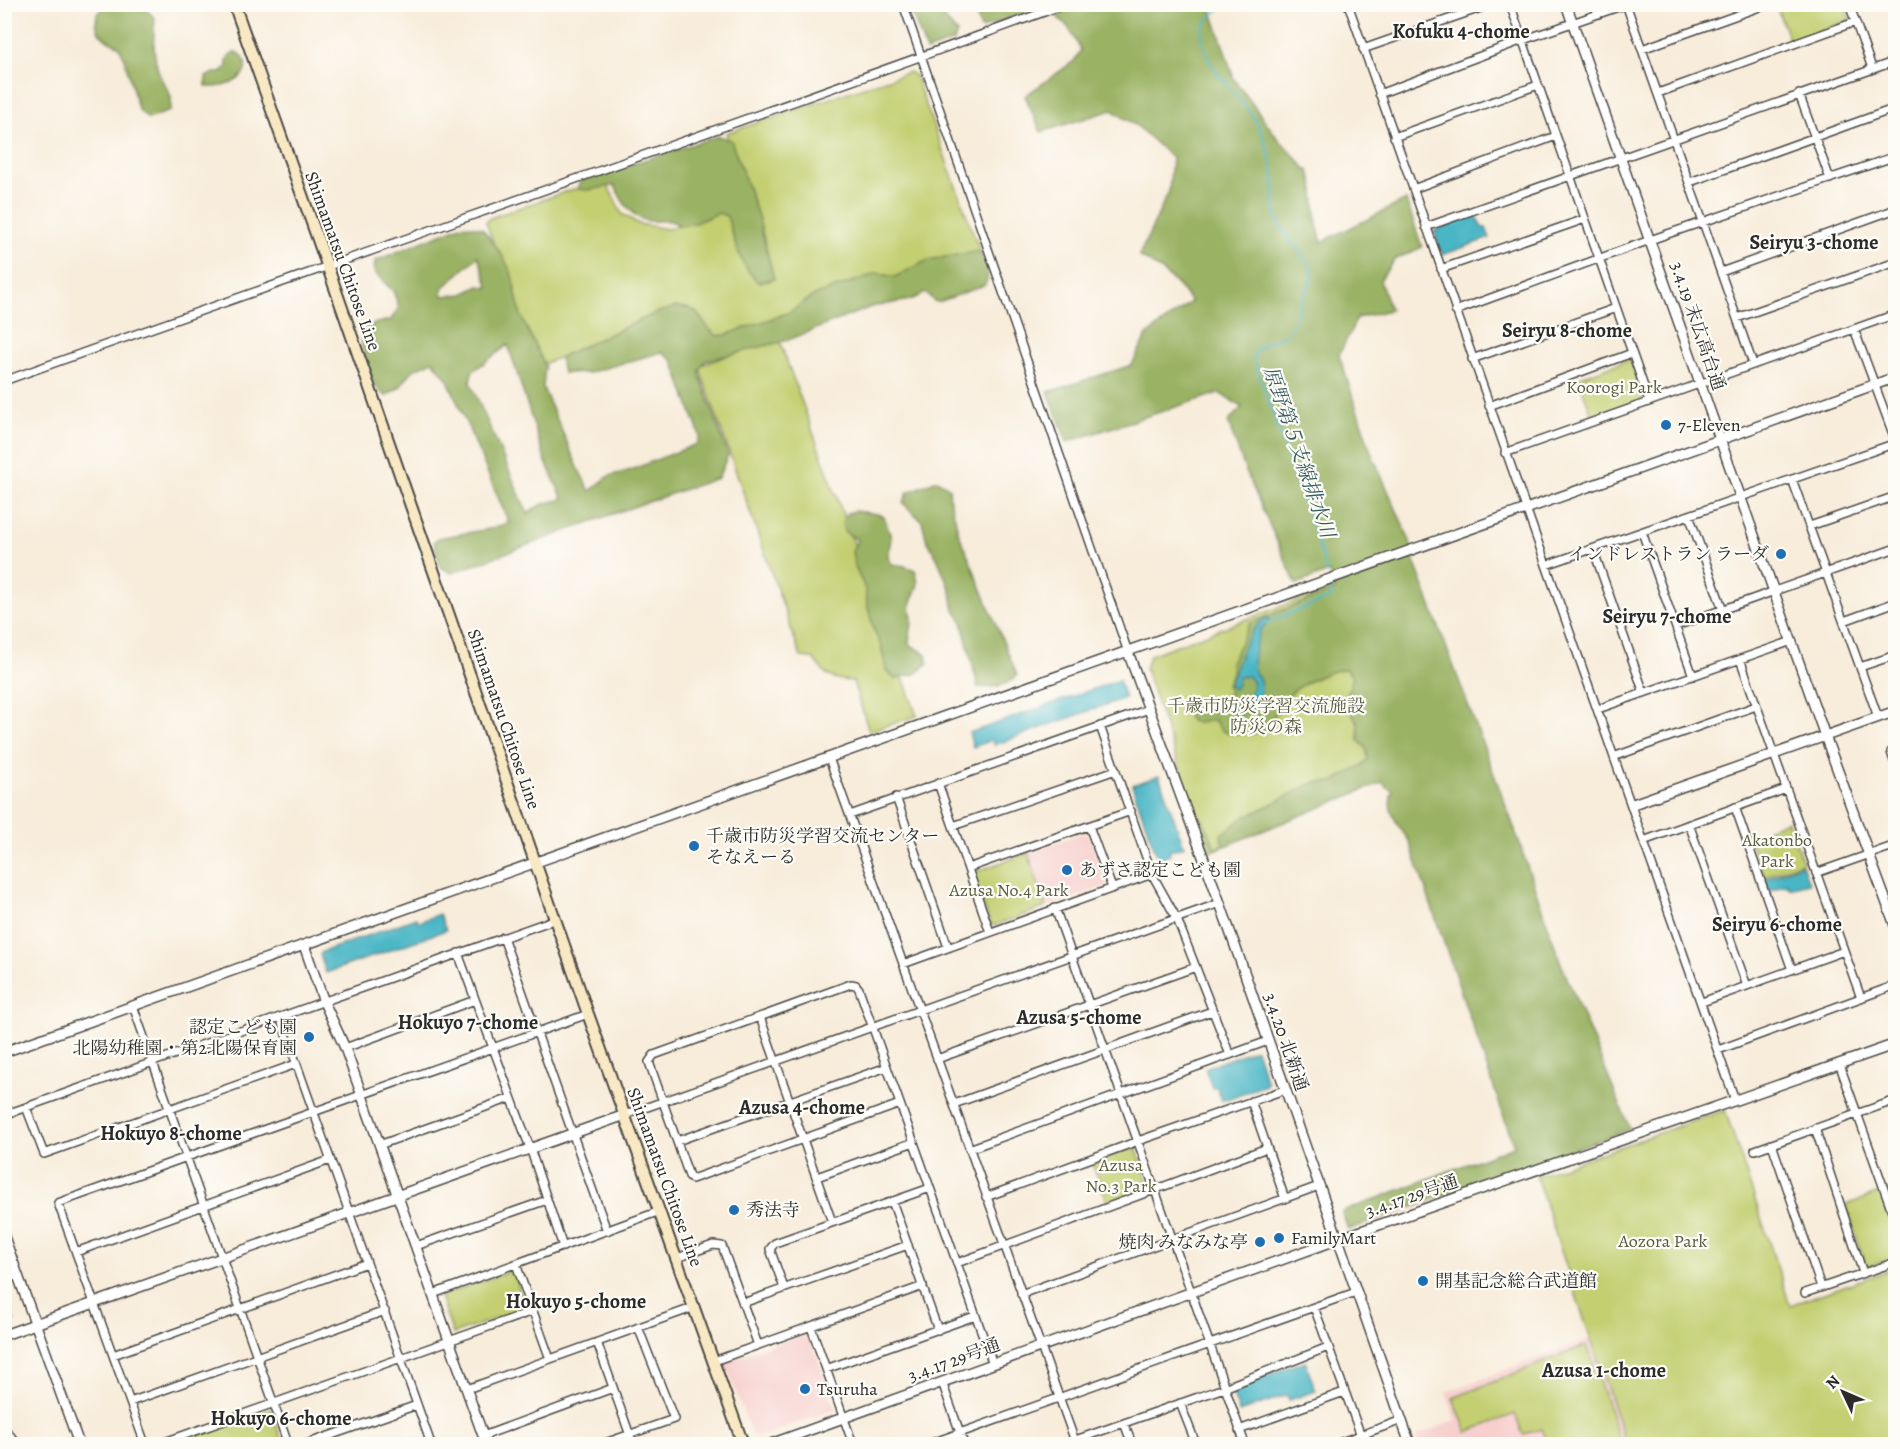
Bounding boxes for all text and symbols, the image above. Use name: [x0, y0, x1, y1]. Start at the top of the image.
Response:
district label: Kofuku 4-chome: [1392, 18, 1530, 45]
street label: Shimamatsu Chitose Line: [299, 168, 387, 354]
district label: Seiryu 3-chome: [1749, 229, 1879, 256]
street label: 3.4.19 末広高台通: [1665, 258, 1731, 394]
district label: Seiryu 8-chome: [1502, 317, 1632, 344]
water label: 原野第５支線排水川: [1257, 363, 1342, 543]
park label: Koorogi Park: [1566, 375, 1662, 399]
place label: 7-Eleven: [1678, 413, 1741, 437]
marker: 7-Eleven: [1659, 418, 1673, 432]
place label: インドレストラン ラーダ: [1568, 542, 1769, 566]
marker: インドレストラン ラーダ: [1774, 547, 1788, 561]
district label: Seiryu 7-chome: [1602, 603, 1732, 630]
street label: Shimamatsu Chitose Line: [462, 626, 546, 812]
park label: 千歳市防災学習交流施設 防災の森: [1167, 694, 1365, 739]
place label: 千歳市防災学習交流センター そなえーる: [706, 824, 939, 869]
park label: Akatonbo Park: [1741, 828, 1812, 873]
marker: 千歳市防災学習交流センター そなえーる: [687, 839, 701, 853]
place label: あずさ認定こども園: [1079, 858, 1241, 882]
marker: あずさ認定こども園: [1060, 863, 1074, 877]
park label: Azusa No.4 Park: [948, 878, 1069, 902]
district label: Seiryu 6-chome: [1712, 911, 1842, 938]
street label: 3.4.20 北新通: [1258, 990, 1314, 1094]
district label: Azusa 5-chome: [1015, 1004, 1142, 1031]
district label: Hokuyo 7-chome: [398, 1009, 538, 1036]
place label: 認定こども園 北陽幼稚園・第2北陽保育園: [72, 1015, 297, 1060]
marker: 認定こども園 北陽幼稚園・第2北陽保育園: [302, 1030, 316, 1044]
street label: Shimamatsu Chitose Line: [621, 1084, 709, 1270]
district label: Azusa 4-chome: [738, 1094, 865, 1121]
district label: Hokuyo 8-chome: [100, 1120, 242, 1147]
park label: Azusa No.3 Park: [1085, 1153, 1157, 1198]
street label: 3.4.17 29号通: [1362, 1169, 1462, 1223]
place label: 秀法寺: [746, 1198, 800, 1222]
marker: 秀法寺: [727, 1203, 741, 1217]
place label: FamilyMart: [1291, 1226, 1376, 1250]
park label: Aozora Park: [1618, 1229, 1708, 1253]
place label: 焼肉 みなみな亭: [1118, 1230, 1248, 1254]
marker: FamilyMart: [1272, 1231, 1286, 1245]
marker: 焼肉 みなみな亭: [1253, 1235, 1267, 1249]
place label: 開基記念総合武道館: [1435, 1269, 1597, 1293]
marker: 開基記念総合武道館: [1416, 1274, 1430, 1288]
district label: Hokuyo 5-chome: [506, 1288, 646, 1315]
street label: 3.4.17 29号通: [904, 1332, 1004, 1388]
district label: Azusa 1-chome: [1541, 1357, 1666, 1384]
north arrow: [1813, 1362, 1873, 1422]
text: N: [1821, 1370, 1845, 1394]
place label: Tsuruha: [817, 1377, 878, 1401]
marker: Tsuruha: [798, 1382, 812, 1396]
district label: Hokuyo 6-chome: [210, 1405, 352, 1432]

